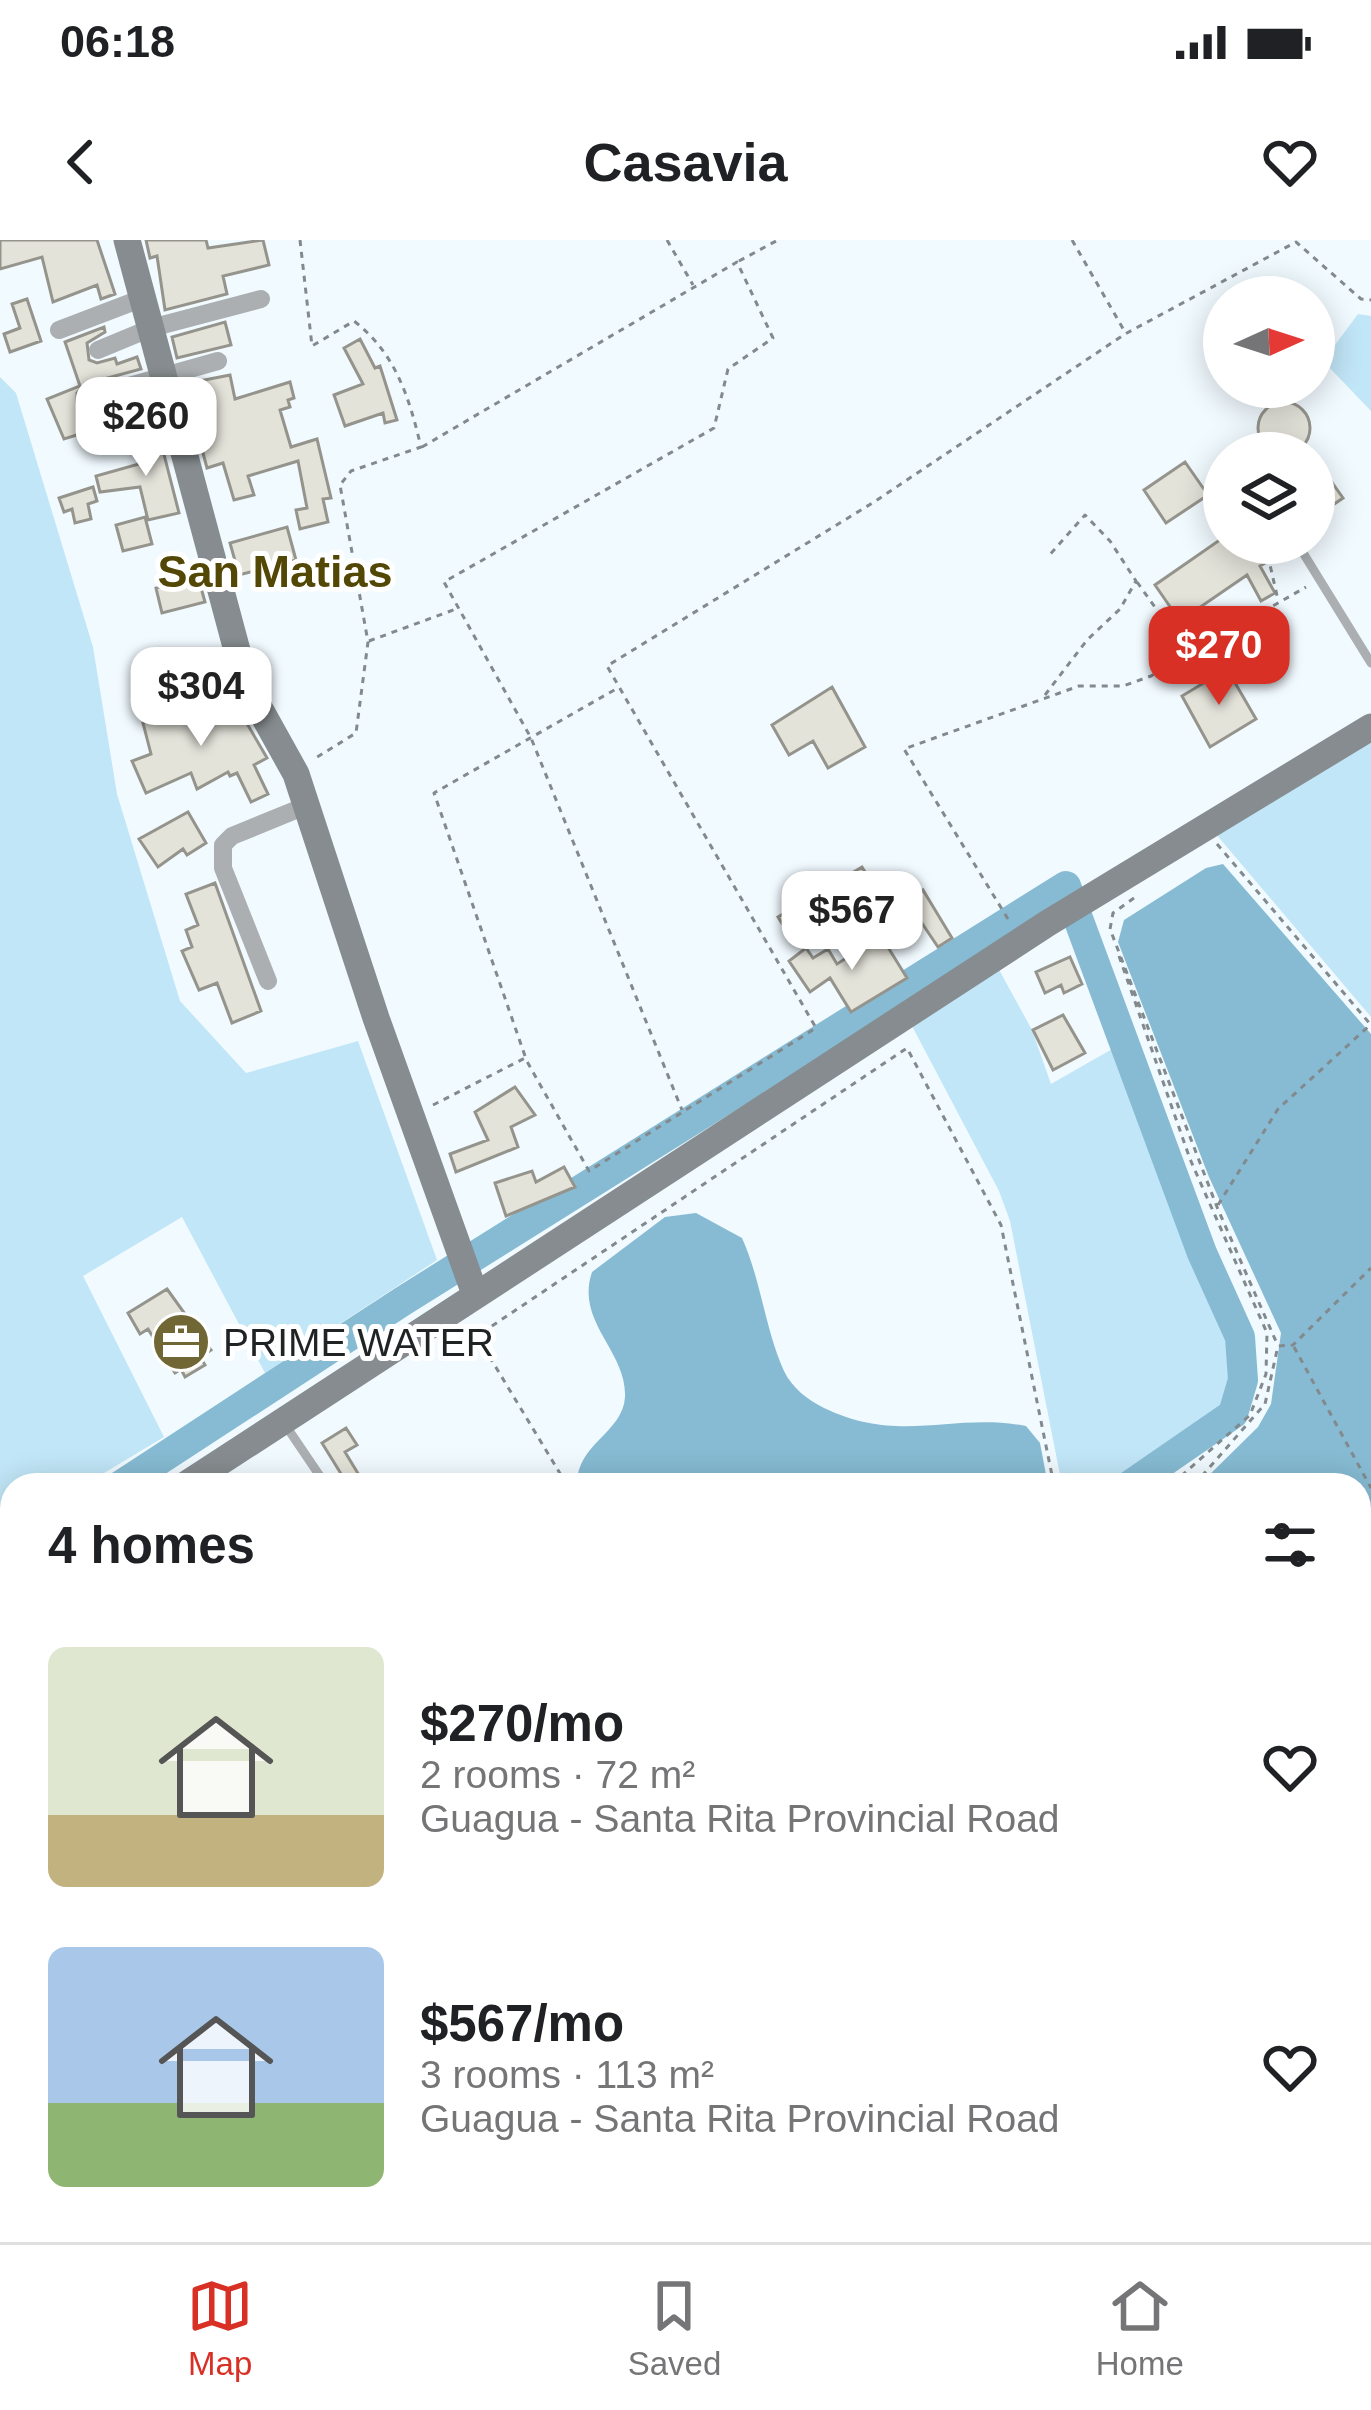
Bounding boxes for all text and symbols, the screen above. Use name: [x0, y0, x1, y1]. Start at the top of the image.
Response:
text: 06:18: [60, 16, 175, 67]
icon: back: [48, 129, 114, 195]
icon: heart: [1257, 129, 1323, 195]
text: Casavia: [583, 132, 788, 192]
north arrow: [1203, 276, 1335, 408]
map controls: [1203, 276, 1335, 564]
pin: $260: [75, 377, 217, 479]
text: $260: [103, 394, 189, 437]
button: layers: [1203, 432, 1335, 564]
district label: San Matias: [157, 546, 393, 597]
pin: $270: [1148, 606, 1290, 708]
text: $270: [1176, 623, 1262, 666]
pin: $304: [130, 647, 272, 749]
text: $304: [158, 664, 244, 707]
pin: $567: [781, 871, 923, 973]
text: $567: [809, 888, 895, 931]
office icon: PRIME WATER: [150, 1311, 212, 1373]
place label: PRIME WATER: [223, 1321, 494, 1364]
icon: filters: [1257, 1512, 1323, 1578]
text: 4 homes: [48, 1517, 255, 1574]
icon: home: [144, 1695, 288, 1839]
text: $270/mo: [420, 1695, 624, 1752]
icon: heart: [1257, 1734, 1323, 1800]
text: 2 rooms · 72 m²: [420, 1753, 695, 1796]
text: Guagua - Santa Rita Provincial Road: [420, 1797, 1060, 1840]
icon: home: [144, 1995, 288, 2139]
text: $567/mo: [420, 1995, 624, 2052]
icon: heart: [1257, 2034, 1323, 2100]
text: 3 rooms · 113 m²: [420, 2053, 714, 2096]
text: Guagua - Santa Rita Provincial Road: [420, 2097, 1060, 2140]
tab: Map: [187, 2273, 253, 2383]
tab: Saved: [628, 2273, 721, 2383]
tab: Home: [1096, 2273, 1184, 2383]

